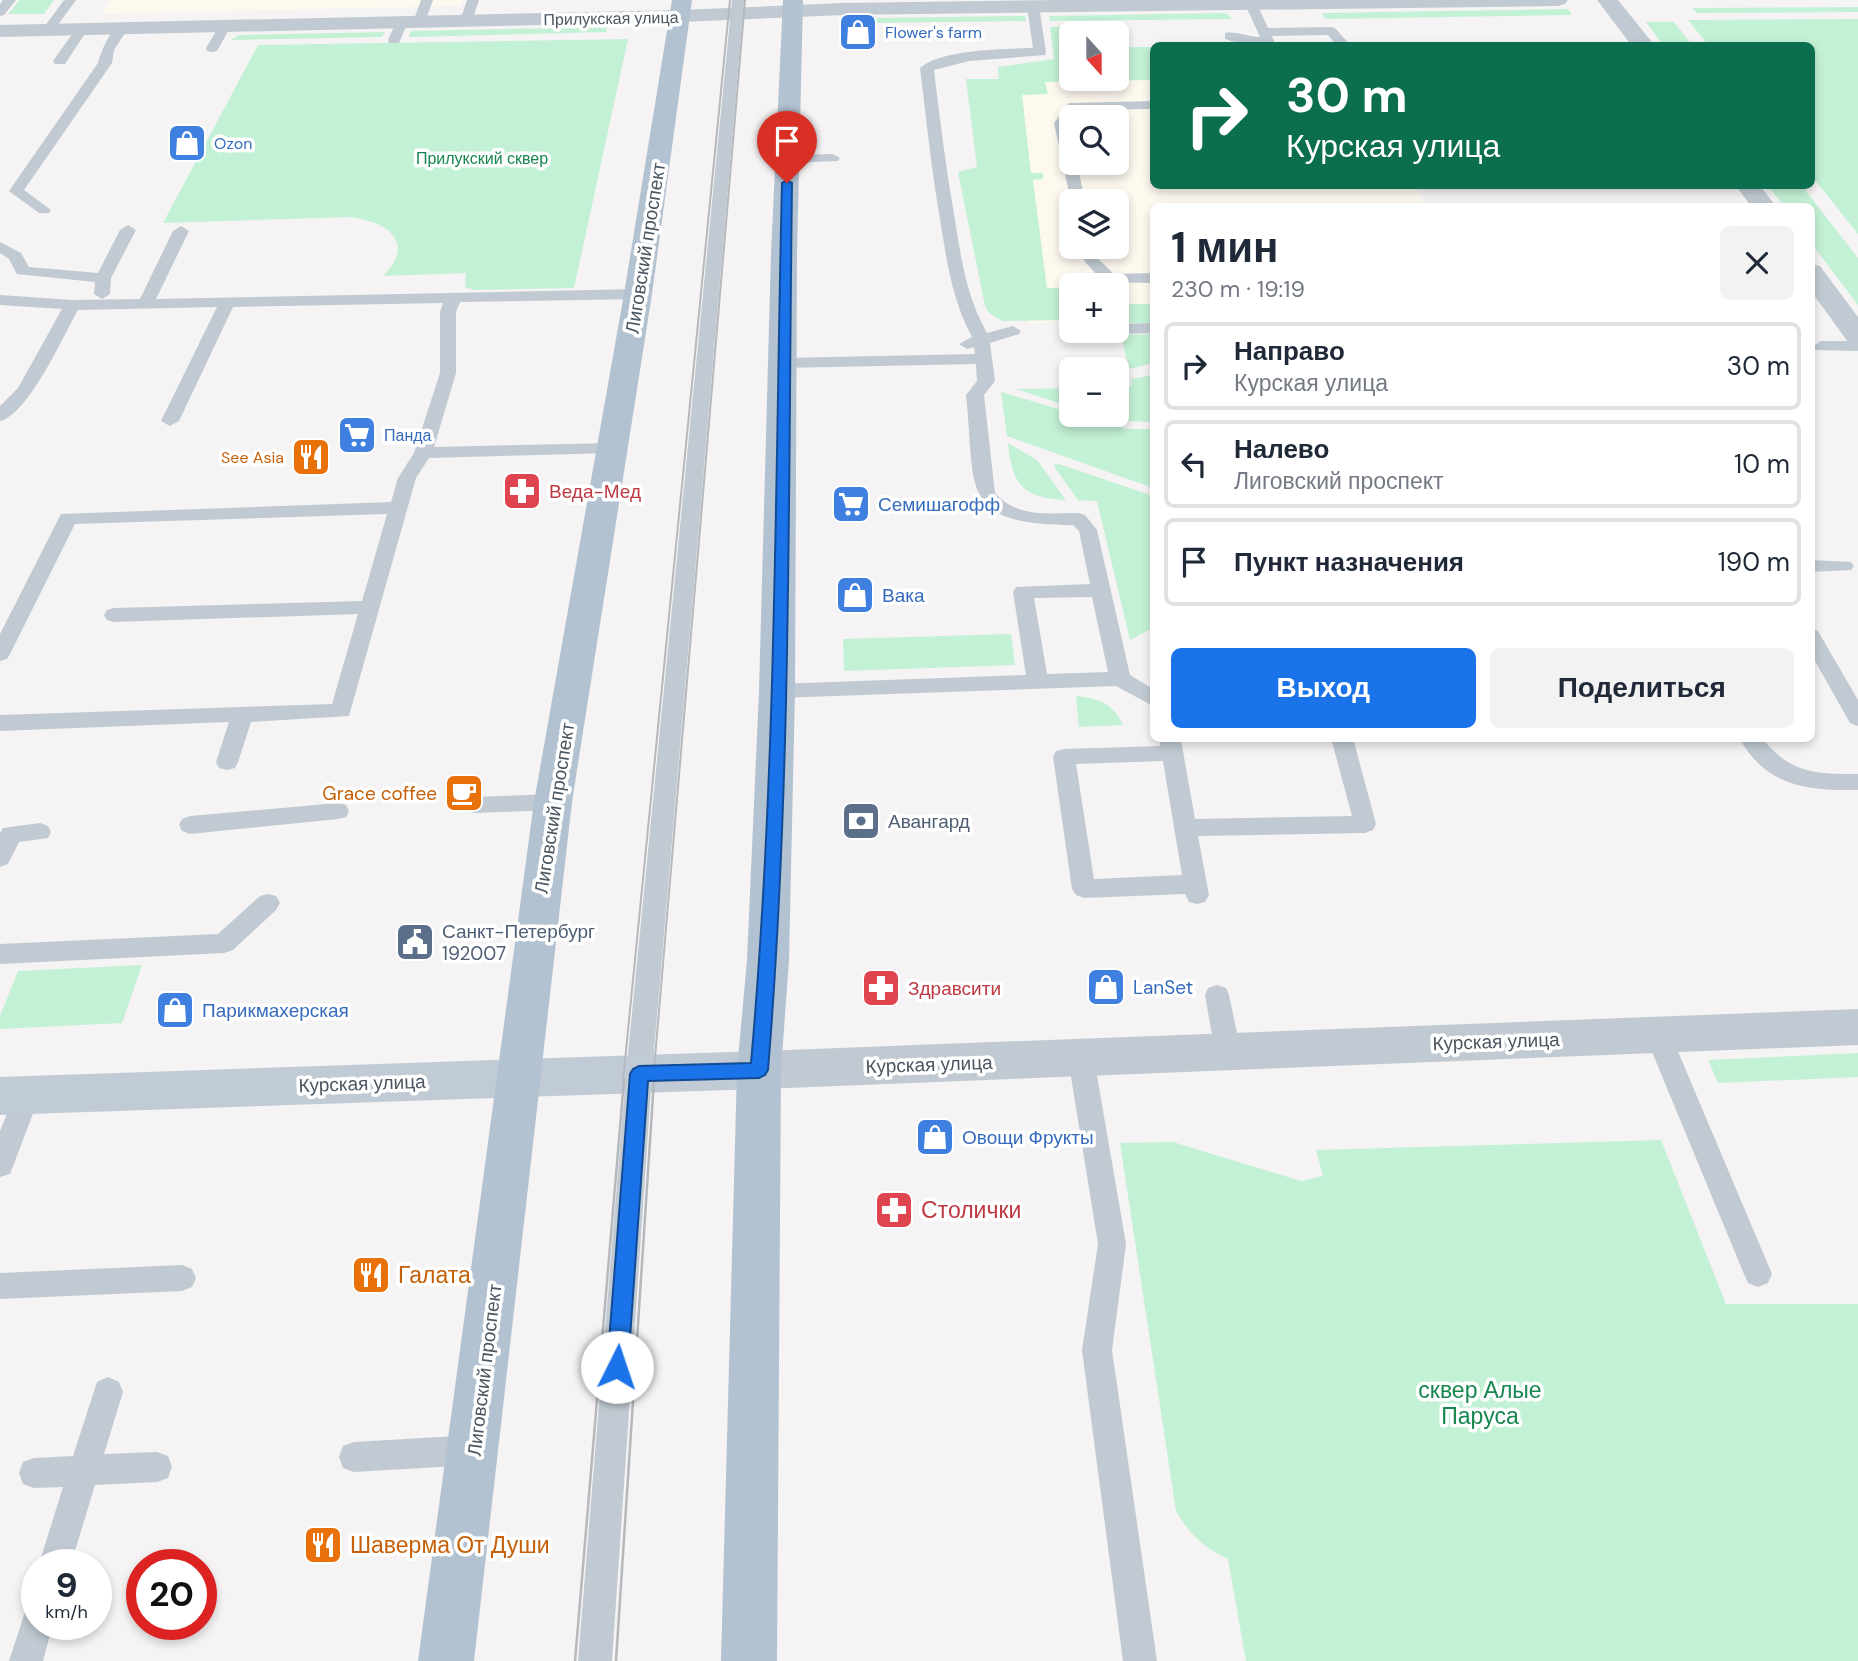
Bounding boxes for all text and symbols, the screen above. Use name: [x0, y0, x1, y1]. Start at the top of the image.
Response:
street label: Прилукская улица: [543, 7, 679, 30]
shop icon: Flower's farm: [837, 11, 879, 53]
north arrow: [1059, 21, 1129, 91]
map controls: [1059, 21, 1129, 427]
place label: Flower's farm: [885, 22, 982, 43]
text: 30 m: [1286, 63, 1408, 127]
icon: right: [1171, 70, 1262, 161]
button: search: [1059, 105, 1129, 175]
pin: [757, 111, 817, 183]
shop icon: Ozon: [166, 122, 208, 164]
icon: arrive: [768, 122, 806, 160]
text: Курская улица: [1286, 125, 1500, 167]
place label: Ozon: [214, 133, 252, 154]
park label: Прилукский сквер: [416, 148, 548, 169]
street label: Лиговский проспект: [620, 160, 671, 336]
button: layers: [1059, 189, 1129, 259]
text: 1 мин: [1171, 220, 1278, 275]
button: close: [1720, 226, 1794, 300]
button: +: [1059, 273, 1129, 343]
text: 230 m · 19:19: [1171, 274, 1305, 304]
text: Направо: [1234, 334, 1345, 368]
icon: right: [1175, 347, 1213, 385]
text: 30 m: [1727, 349, 1790, 383]
button: −: [1059, 357, 1129, 427]
text: Курская улица: [1234, 368, 1388, 398]
supermarket icon: Панда: [336, 414, 378, 456]
place label: Панда: [384, 425, 432, 446]
text: Налево: [1234, 432, 1329, 466]
restaurant icon: See Asia: [290, 436, 332, 478]
icon: left: [1175, 445, 1213, 483]
place label: See Asia: [221, 447, 284, 468]
text: 10 m: [1734, 447, 1790, 481]
text: Лиговский проспект: [1234, 466, 1444, 496]
pharmacy icon: Веда-Мед: [501, 470, 543, 512]
place label: Веда-Мед: [549, 479, 641, 504]
supermarket icon: Семишагофф: [830, 483, 872, 525]
place label: Семишагофф: [878, 492, 1000, 517]
icon: arrive: [1175, 543, 1213, 581]
text: Пункт назначения: [1234, 545, 1464, 579]
text: 190 m: [1718, 545, 1790, 579]
shop icon: Вака: [834, 574, 876, 616]
place label: Вака: [882, 583, 925, 608]
button: Выход: [1171, 648, 1476, 728]
button: Поделиться: [1490, 648, 1794, 728]
street label: Лиговский проспект: [529, 720, 580, 896]
cafe icon: Grace coffee: [443, 772, 485, 814]
place label: Grace coffee: [322, 781, 437, 806]
bank icon: Авангард: [840, 800, 882, 842]
place label: Авангард: [888, 809, 970, 834]
place label: Санкт-Петербург 192007: [442, 919, 595, 966]
public building icon: Санкт-Петербург 192007: [394, 921, 436, 963]
shop icon: LanSet: [1085, 966, 1127, 1008]
pharmacy icon: Здравсити: [860, 967, 902, 1009]
place label: LanSet: [1133, 975, 1193, 1000]
place label: Здравсити: [908, 976, 1001, 1001]
shop icon: Парикмахерская: [154, 989, 196, 1031]
place label: Парикмахерская: [202, 998, 349, 1023]
street label: Курская улица: [1432, 1027, 1560, 1056]
street label: Курская улица: [865, 1050, 993, 1079]
street label: Курская улица: [298, 1069, 426, 1098]
shop icon: Овощи Фрукты: [914, 1116, 956, 1158]
place label: Овощи Фрукты: [962, 1125, 1094, 1150]
pharmacy icon: Столички: [873, 1189, 915, 1231]
place label: Столички: [921, 1195, 1021, 1225]
restaurant icon: Галата: [350, 1254, 392, 1296]
place label: Галата: [398, 1260, 471, 1290]
street label: Лиговский проспект: [462, 1282, 507, 1458]
position arrow: [580, 1330, 654, 1404]
park label: сквер Алые Паруса: [1418, 1375, 1542, 1431]
restaurant icon: Шаверма От Души: [302, 1524, 344, 1566]
place label: Шаверма От Души: [350, 1530, 550, 1560]
speed limit sign: 20: [126, 1549, 217, 1640]
text: 9: [55, 1562, 78, 1608]
text: km/h: [45, 1600, 88, 1624]

